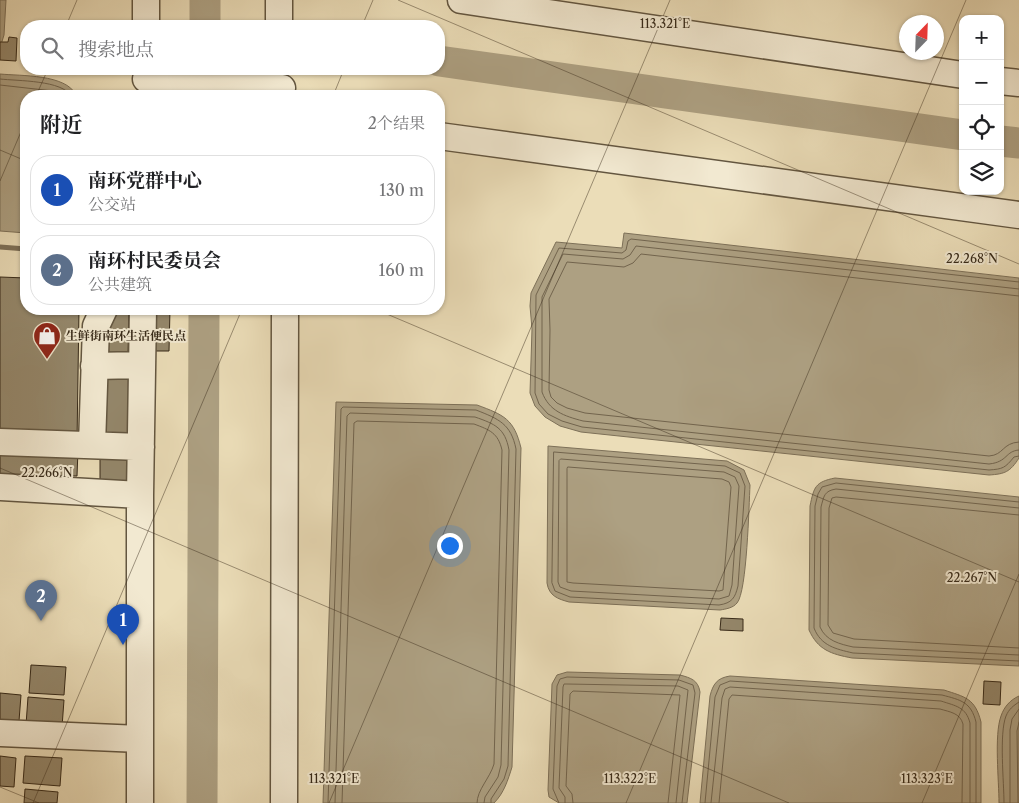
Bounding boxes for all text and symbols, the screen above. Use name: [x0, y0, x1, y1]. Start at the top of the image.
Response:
north arrow: [899, 15, 944, 60]
map controls: [959, 15, 1004, 195]
button: +: [959, 15, 1004, 60]
text: 113.321°E: [640, 16, 690, 31]
search box: [20, 20, 445, 75]
icon: search: [38, 34, 66, 62]
text: 搜索地点: [78, 38, 154, 61]
button: −: [959, 60, 1004, 105]
button: locate: [959, 105, 1004, 150]
text: 附近: [40, 112, 82, 137]
text: 2个结果: [368, 113, 425, 133]
button: layers: [959, 150, 1004, 195]
text: 南环党群中心: [88, 169, 202, 192]
text: 1: [53, 180, 61, 200]
text: 130 m: [379, 180, 424, 200]
text: 公交站: [88, 194, 136, 214]
text: 南环村民委员会: [88, 249, 221, 272]
text: 22.268°N: [946, 251, 998, 266]
text: 2: [52, 260, 62, 280]
text: 160 m: [379, 260, 424, 280]
text: 公共建筑: [88, 274, 152, 294]
shop icon: 生鲜街南环生活便民点: [32, 321, 62, 360]
place label: 生鲜街南环生活便民点: [66, 328, 186, 343]
text: 22.266°N: [21, 465, 73, 480]
your location: [437, 533, 463, 559]
text: 22.267°N: [947, 570, 997, 585]
pin: 2: [25, 580, 57, 621]
pin: 1: [107, 604, 139, 645]
text: 113.321°E: [309, 771, 359, 786]
text: 113.322°E: [604, 771, 656, 786]
text: 113.323°E: [901, 771, 953, 786]

